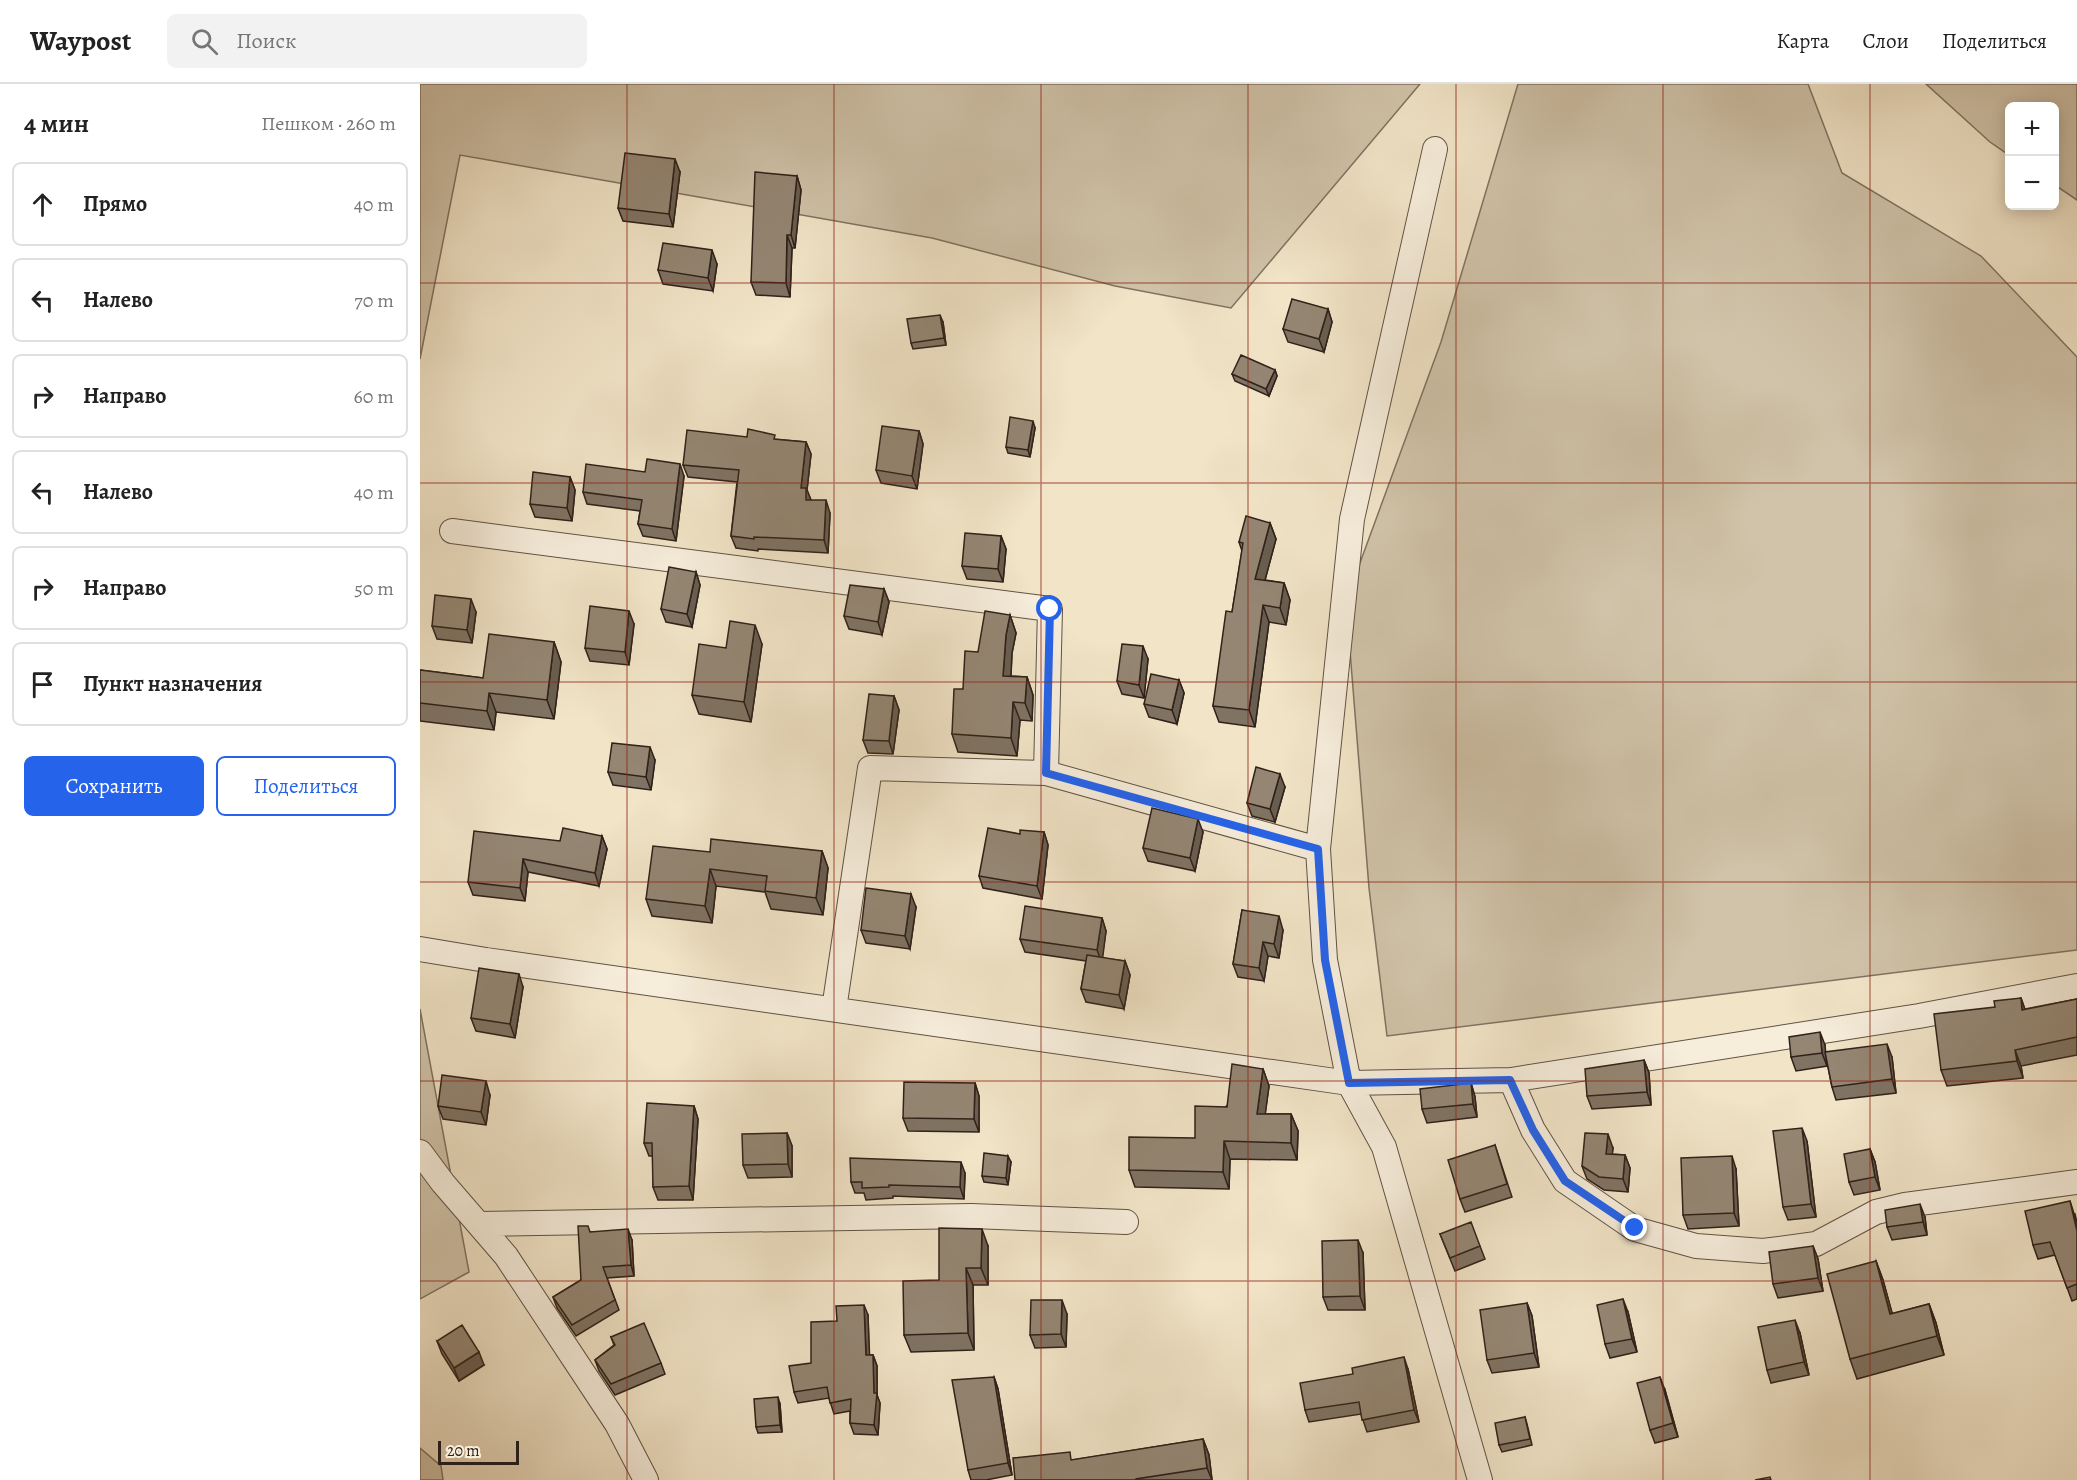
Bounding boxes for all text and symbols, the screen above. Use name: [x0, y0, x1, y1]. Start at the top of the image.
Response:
search box: [167, 14, 587, 68]
text: Waypost: [30, 22, 131, 60]
icon: search: [188, 25, 221, 58]
text: Поиск: [236, 26, 296, 56]
text: Карта: [1776, 27, 1829, 55]
text: Слои: [1862, 27, 1909, 55]
text: Поделиться: [1942, 27, 2047, 55]
map controls: [2005, 102, 2059, 210]
button: +: [2005, 102, 2059, 156]
text: 4 мин: [24, 106, 89, 141]
text: Пешком · 260 m: [261, 110, 396, 137]
button: −: [2005, 156, 2059, 210]
icon: ahead: [26, 188, 59, 221]
text: Прямо: [83, 189, 147, 219]
text: 40 m: [354, 191, 394, 218]
icon: left: [26, 284, 59, 317]
text: Налево: [83, 285, 153, 315]
text: 70 m: [354, 287, 394, 314]
icon: right: [26, 380, 59, 413]
text: Направо: [83, 381, 166, 411]
text: 60 m: [354, 383, 394, 410]
icon: left: [26, 476, 59, 509]
text: Налево: [83, 477, 153, 507]
text: 40 m: [354, 479, 394, 506]
icon: right: [26, 572, 59, 605]
text: Направо: [83, 573, 166, 603]
text: 50 m: [354, 575, 394, 602]
route start: [1036, 595, 1062, 621]
icon: arrive: [26, 668, 59, 701]
text: Пункт назначения: [83, 669, 262, 699]
button: Сохранить: [24, 756, 204, 816]
button: Поделиться: [216, 756, 396, 816]
route end: [1621, 1214, 1647, 1240]
scale bar: [438, 1438, 519, 1466]
text: 20 m: [447, 1440, 480, 1462]

